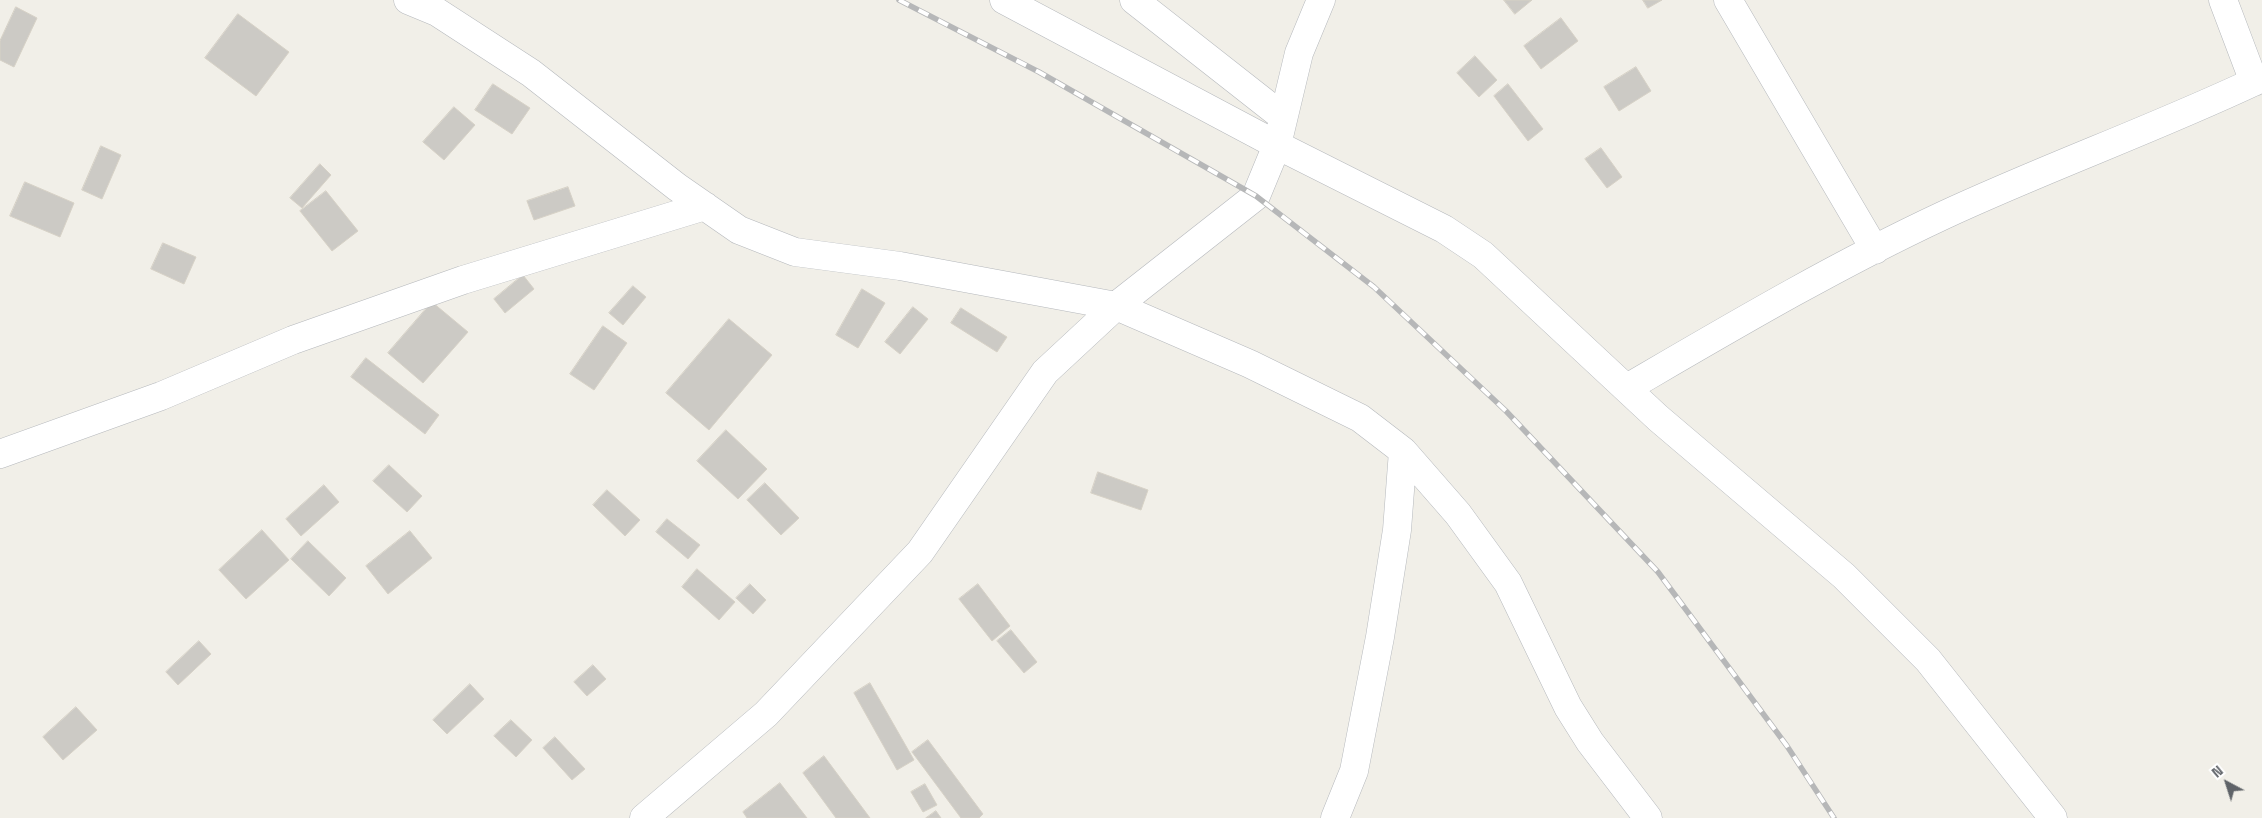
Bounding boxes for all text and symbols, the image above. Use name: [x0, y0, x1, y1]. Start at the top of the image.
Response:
north arrow: [2202, 758, 2252, 808]
text: N: [2208, 762, 2227, 781]

